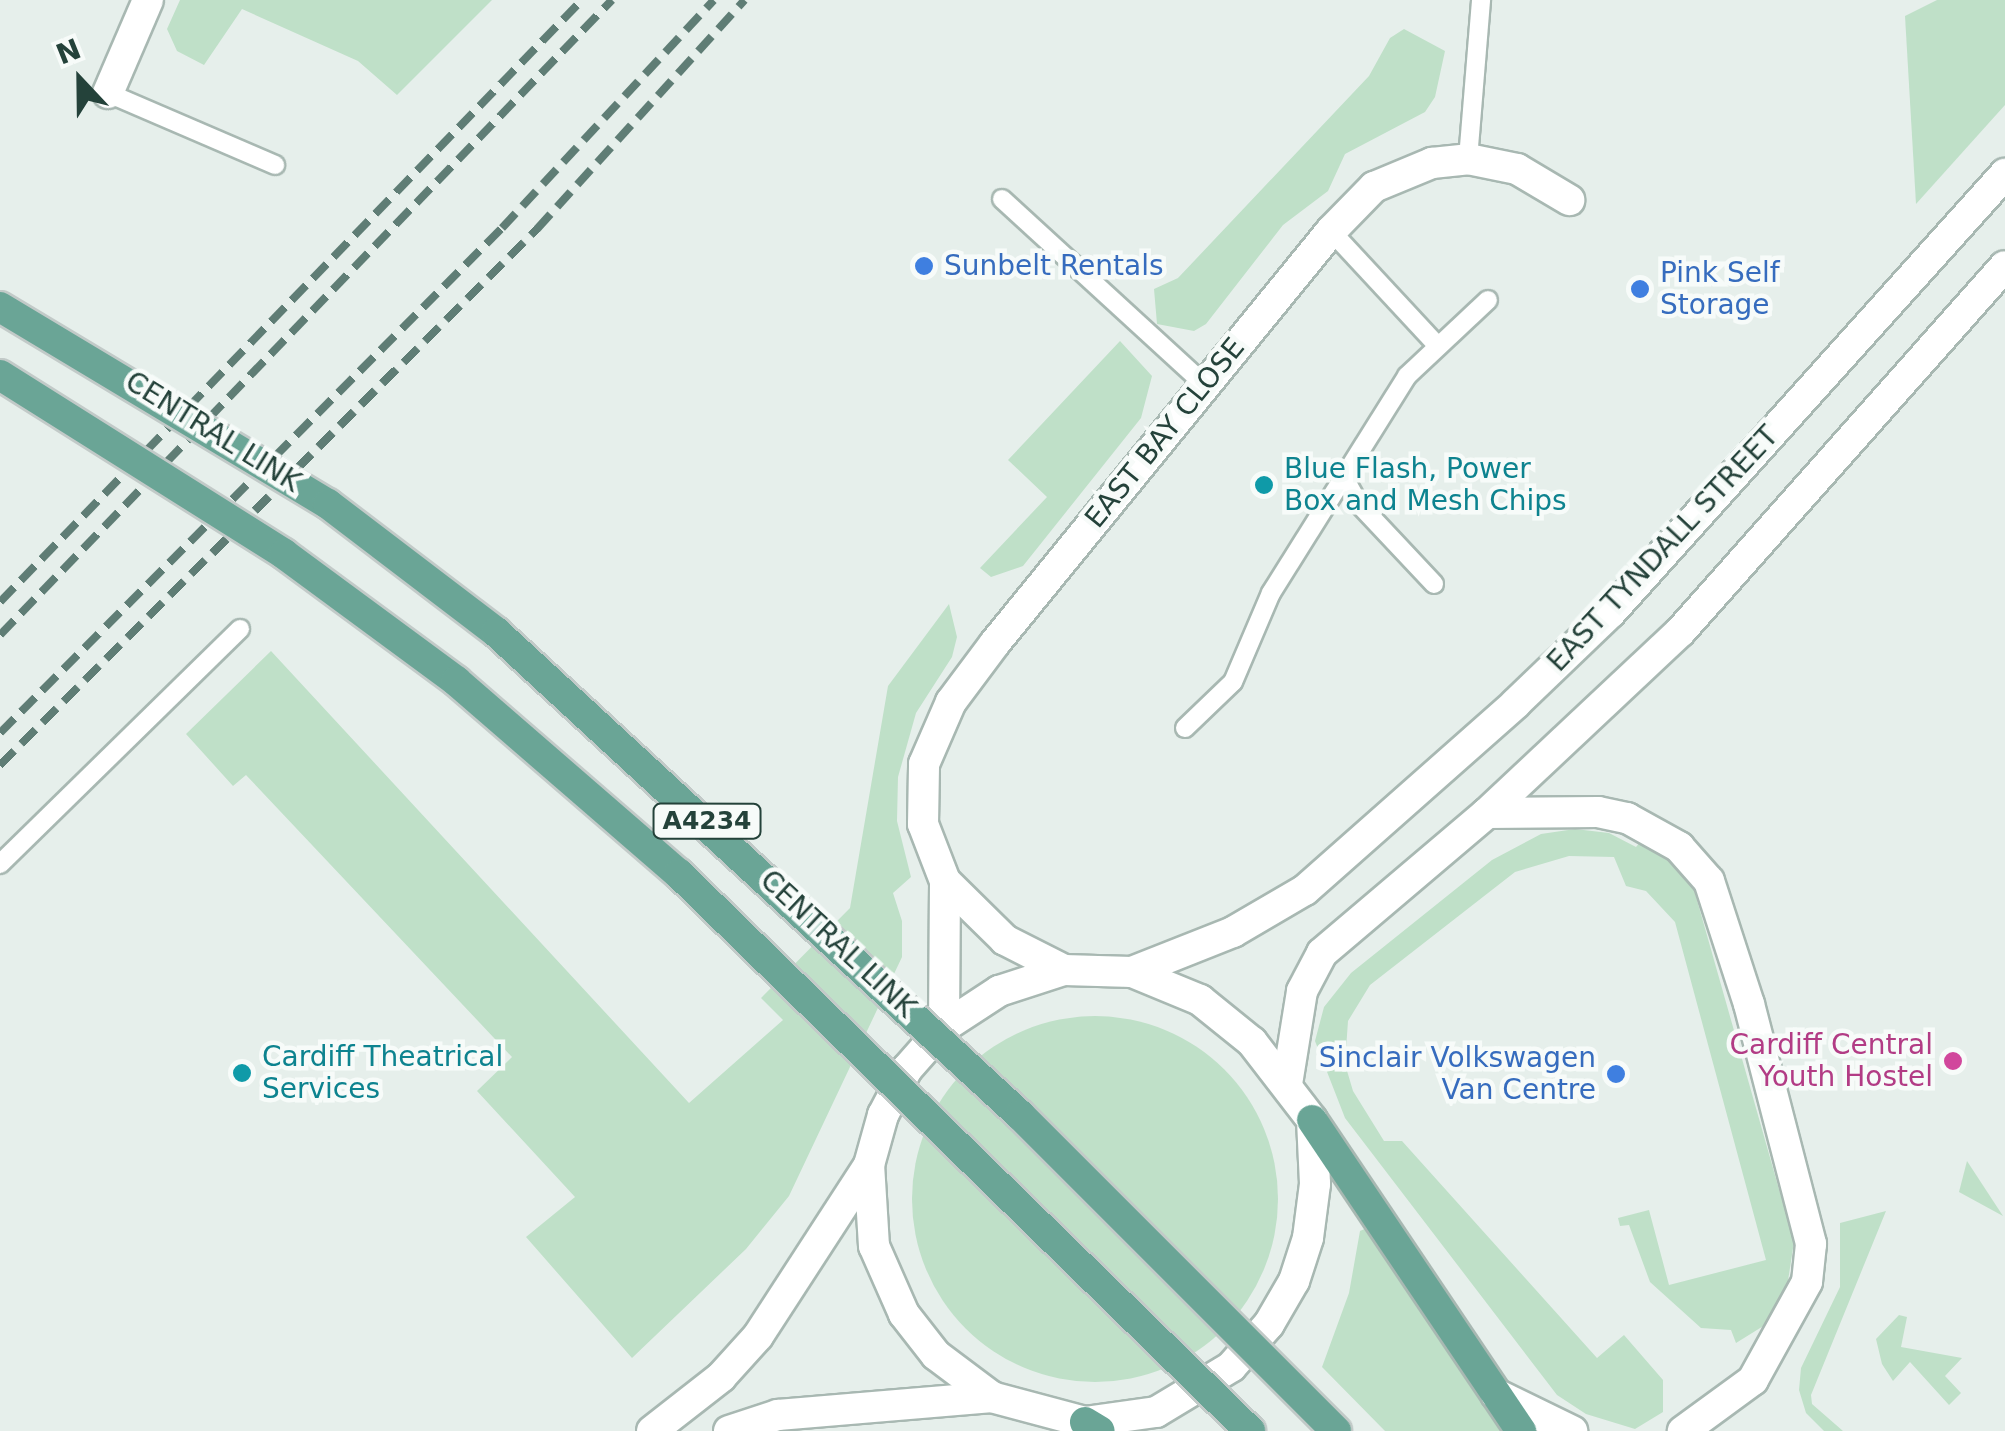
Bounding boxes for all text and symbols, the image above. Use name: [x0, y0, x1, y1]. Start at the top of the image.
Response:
north arrow: [30, 30, 130, 130]
text: N: [52, 32, 86, 71]
place label: Sunbelt Rentals: [944, 249, 1164, 283]
marker: Sunbelt Rentals: [913, 255, 935, 277]
place label: Pink Self Storage: [1660, 256, 1780, 322]
marker: Pink Self Storage: [1629, 278, 1651, 300]
street label: EAST BAY CLOSE: [1078, 331, 1252, 535]
street label: CENTRAL LINK: [119, 365, 307, 499]
street label: EAST TYNDALL STREET: [1541, 419, 1785, 679]
place label: Blue Flash, Power Box and Mesh Chips: [1284, 452, 1567, 518]
marker: Blue Flash, Power Box and Mesh Chips: [1253, 474, 1275, 496]
road number: A4234: [652, 801, 762, 841]
street label: CENTRAL LINK: [753, 863, 923, 1025]
place label: Cardiff Central Youth Hostel: [1730, 1028, 1933, 1094]
place label: Cardiff Theatrical Services: [262, 1040, 503, 1106]
place label: Sinclair Volkswagen Van Centre: [1319, 1041, 1596, 1107]
marker: Cardiff Central Youth Hostel: [1942, 1050, 1964, 1072]
marker: Cardiff Theatrical Services: [231, 1062, 253, 1084]
marker: Sinclair Volkswagen Van Centre: [1605, 1063, 1627, 1085]

